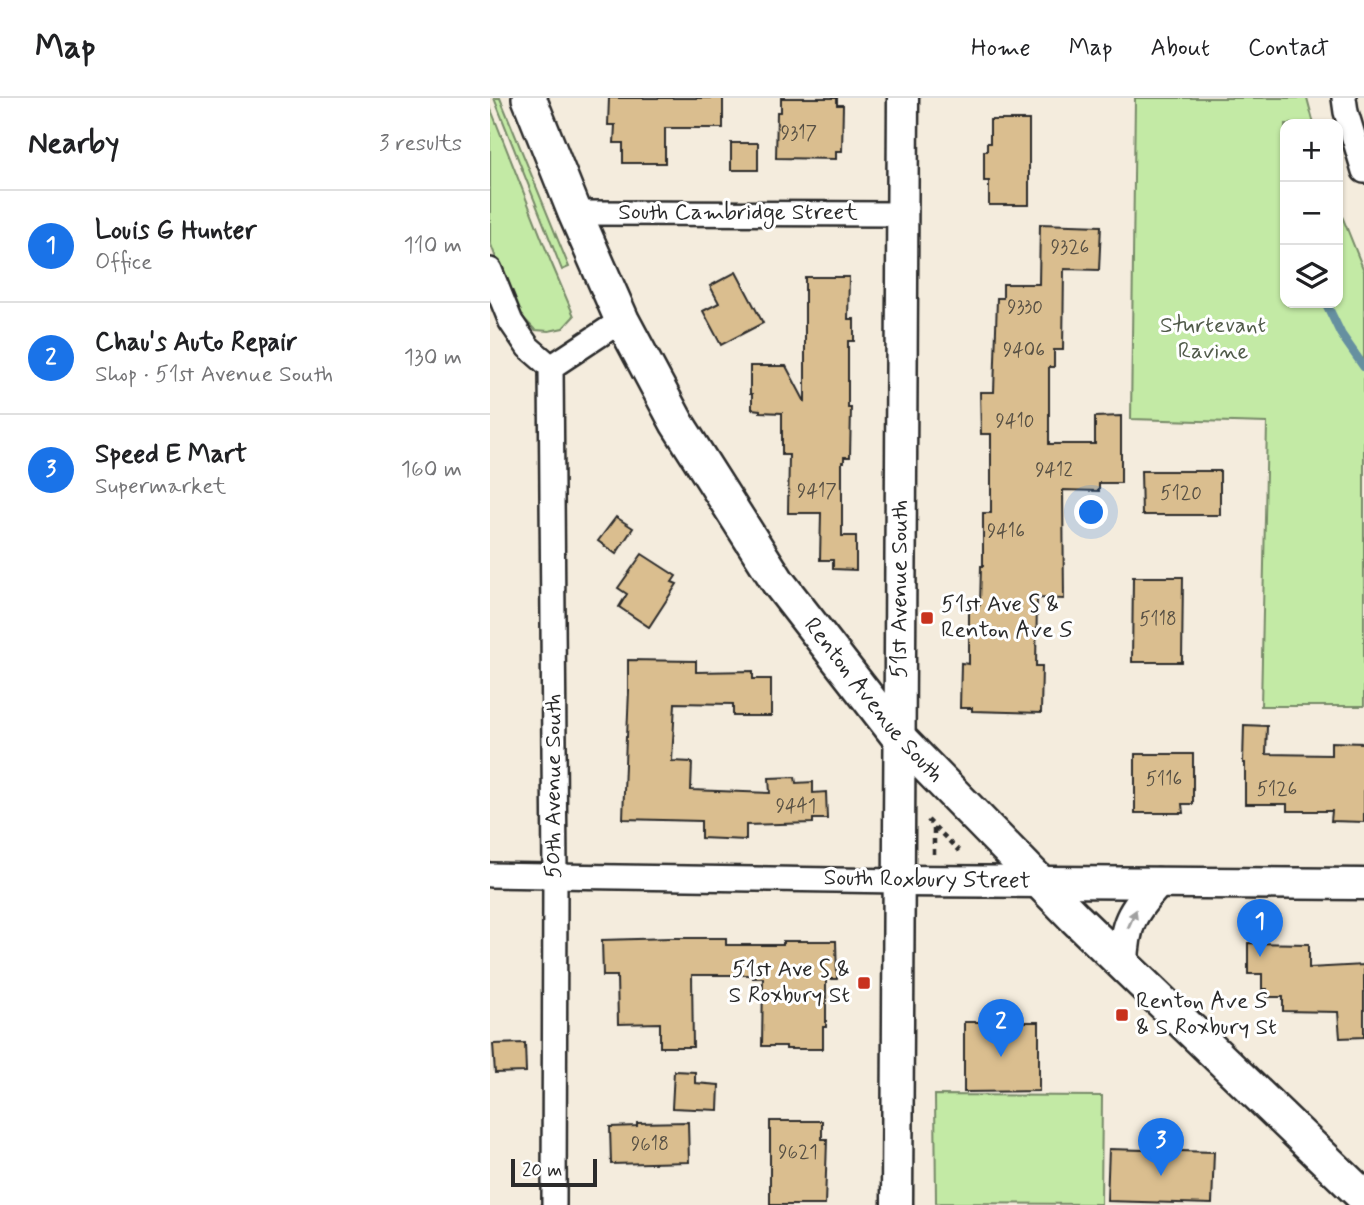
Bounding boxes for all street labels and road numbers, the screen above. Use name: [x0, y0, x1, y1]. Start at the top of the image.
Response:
street label: South Cambridge Street: [618, 198, 858, 230]
street label: 51st Avenue South: [885, 500, 916, 678]
street label: Renton Avenue South: [796, 612, 950, 790]
street label: 50th Avenue South: [539, 694, 569, 878]
street label: South Roxbury Street: [823, 863, 1031, 897]

